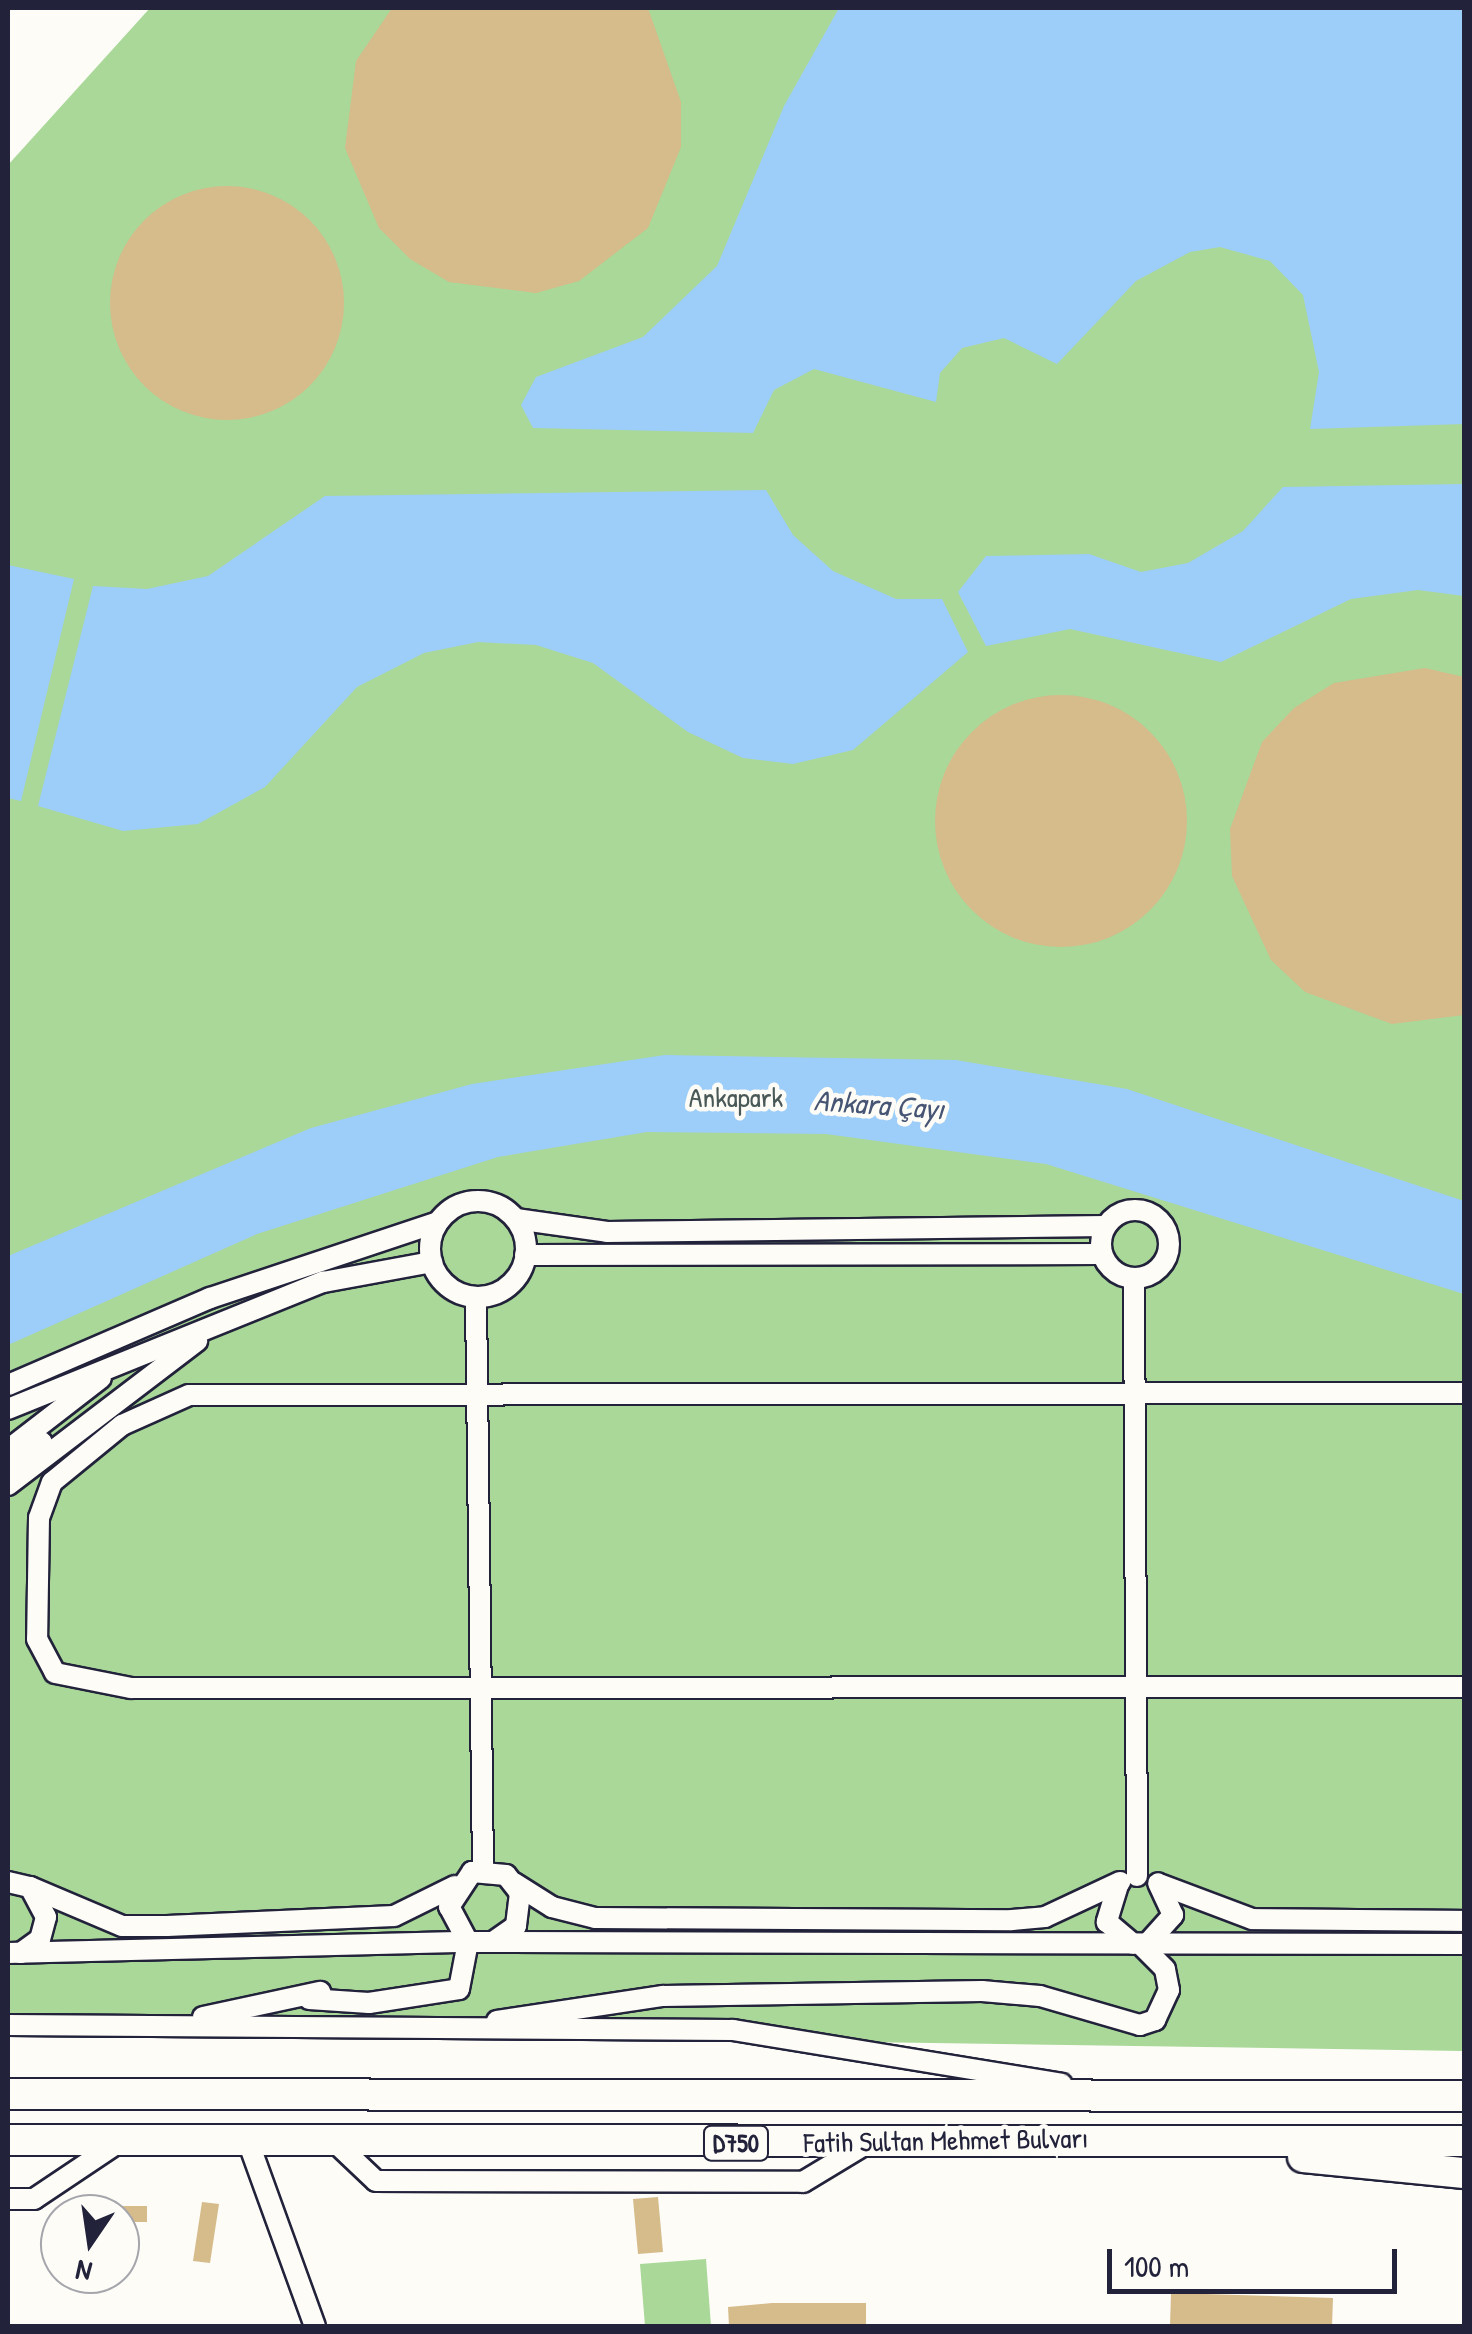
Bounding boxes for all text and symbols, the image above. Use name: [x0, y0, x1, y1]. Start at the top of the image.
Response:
park label: Ankapark: [689, 1080, 783, 1114]
water label: Ankara Çayı: [813, 1082, 945, 1126]
street label: Fatih Sultan Mehmet Bulvarı: [803, 2121, 1089, 2159]
road number: D750: [701, 2123, 771, 2163]
north arrow: [40, 2194, 140, 2294]
scale bar: [1112, 2229, 1402, 2291]
text: 100 m: [1124, 2246, 1189, 2286]
text: N: [72, 2251, 95, 2291]

